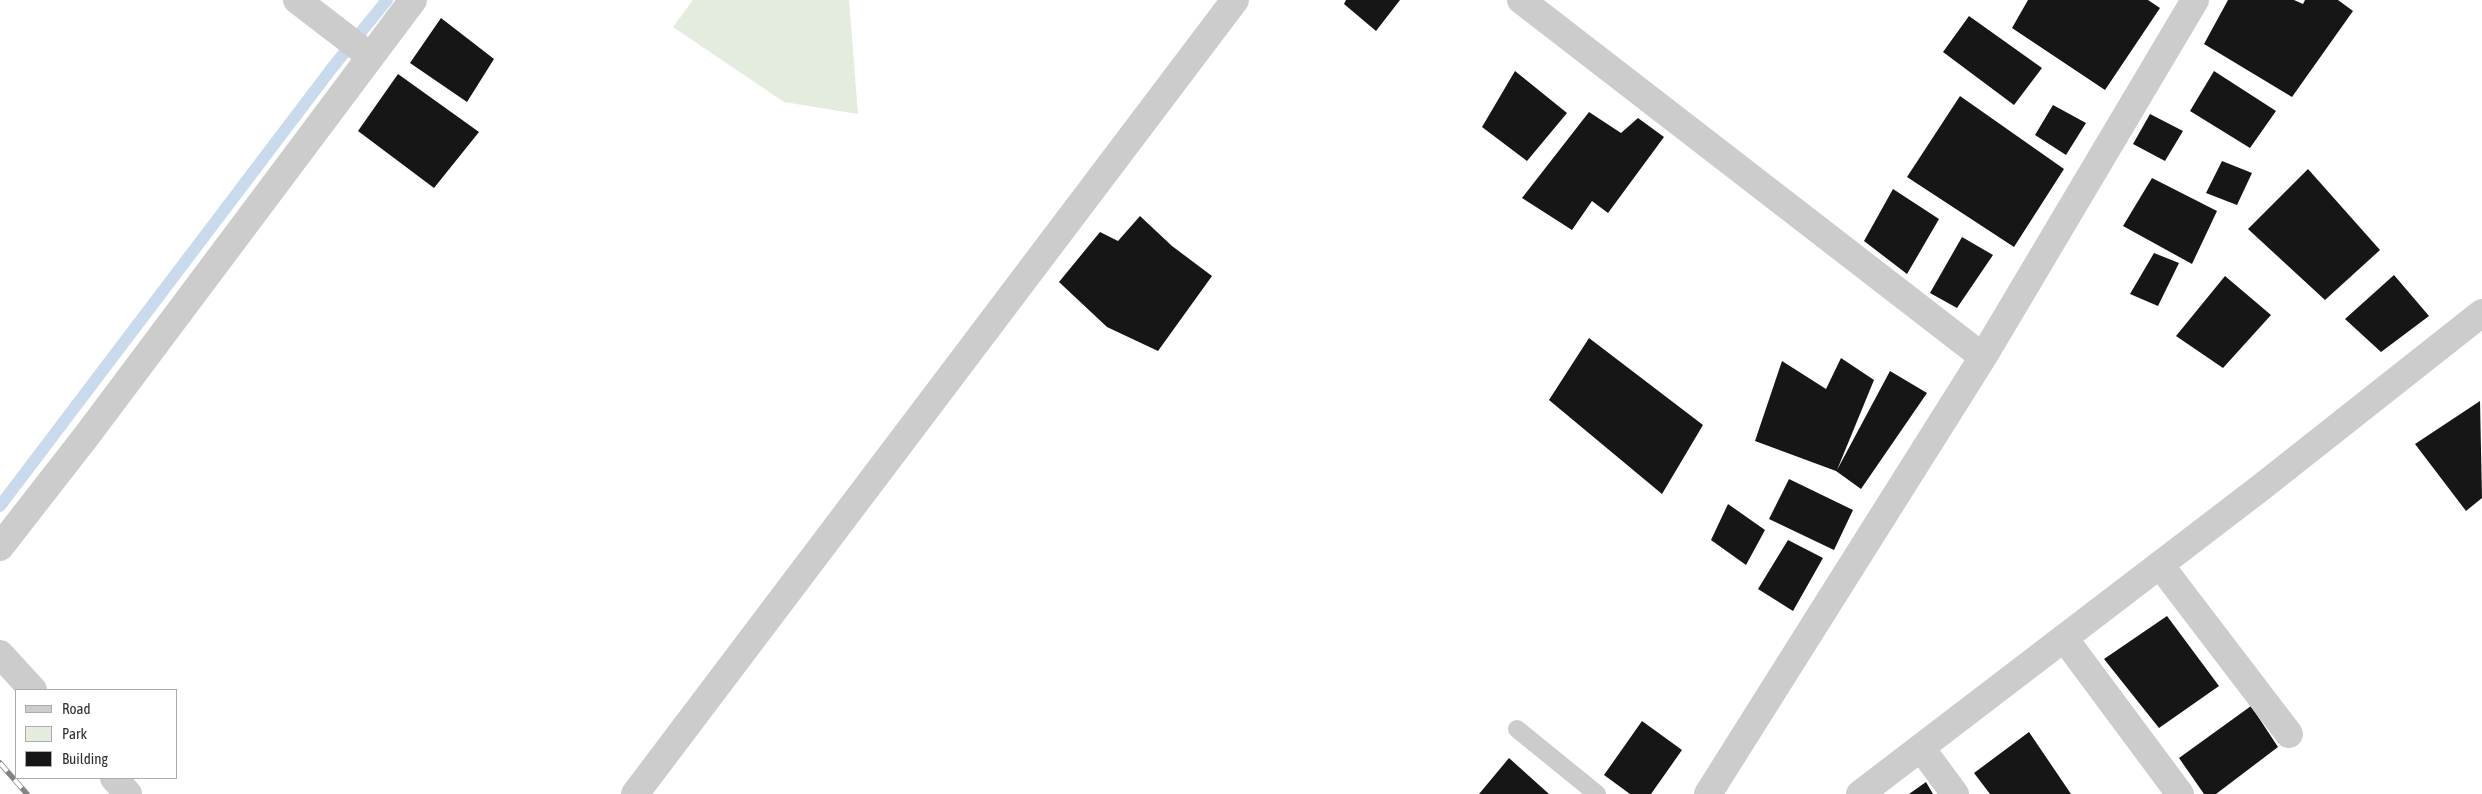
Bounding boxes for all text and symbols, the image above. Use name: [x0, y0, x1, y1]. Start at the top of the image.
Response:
legend: [15, 689, 178, 779]
text: Road: [62, 700, 91, 717]
text: Park: [62, 725, 87, 742]
text: Building: [62, 750, 108, 767]

